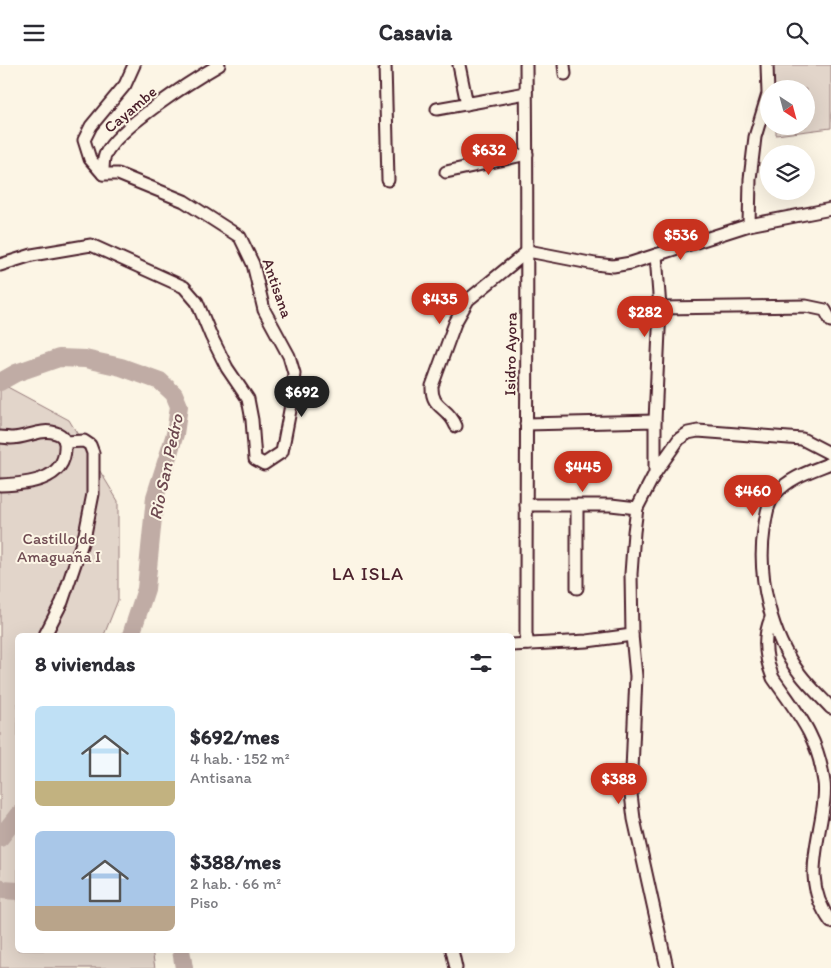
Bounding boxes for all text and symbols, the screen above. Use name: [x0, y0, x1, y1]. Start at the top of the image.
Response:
icon: menu: [20, 19, 48, 47]
text: Casavia: [379, 19, 452, 46]
icon: search: [783, 19, 811, 47]
north arrow: [760, 80, 815, 135]
map controls: [760, 80, 815, 200]
street label: Cayambe: [100, 82, 161, 137]
pin: $632: [459, 133, 519, 176]
text: $632: [472, 140, 506, 159]
button: layers: [760, 145, 815, 200]
pin: $536: [651, 219, 711, 261]
text: $536: [664, 225, 698, 244]
street label: Antisana: [258, 256, 297, 321]
pin: $435: [410, 283, 470, 325]
text: $435: [423, 289, 457, 308]
pin: $282: [615, 295, 675, 338]
text: $282: [628, 302, 662, 321]
street label: Isidro Ayora: [500, 311, 521, 396]
pin: $692: [272, 375, 332, 418]
text: $692: [285, 382, 319, 401]
water label: Rio San Pedro: [144, 411, 188, 522]
pin: $445: [553, 451, 613, 493]
text: $445: [565, 457, 601, 476]
pin: $460: [723, 475, 783, 517]
text: $460: [735, 481, 771, 500]
park label: Castillo de Amaguaña I: [17, 529, 101, 566]
district label: LA ISLA: [332, 562, 404, 585]
icon: filters: [467, 649, 495, 677]
text: 8 viviendas: [35, 651, 135, 676]
text: $692/mes: [190, 724, 280, 749]
icon: home: [75, 726, 135, 786]
text: 4 hab. · 152 m²: [190, 749, 290, 768]
pin: $388: [589, 763, 649, 805]
text: Antisana: [190, 768, 252, 787]
text: $388: [602, 769, 636, 788]
text: $388/mes: [190, 849, 281, 874]
icon: home: [75, 851, 135, 911]
text: 2 hab. · 66 m²: [190, 874, 281, 893]
text: Piso: [190, 893, 218, 912]

